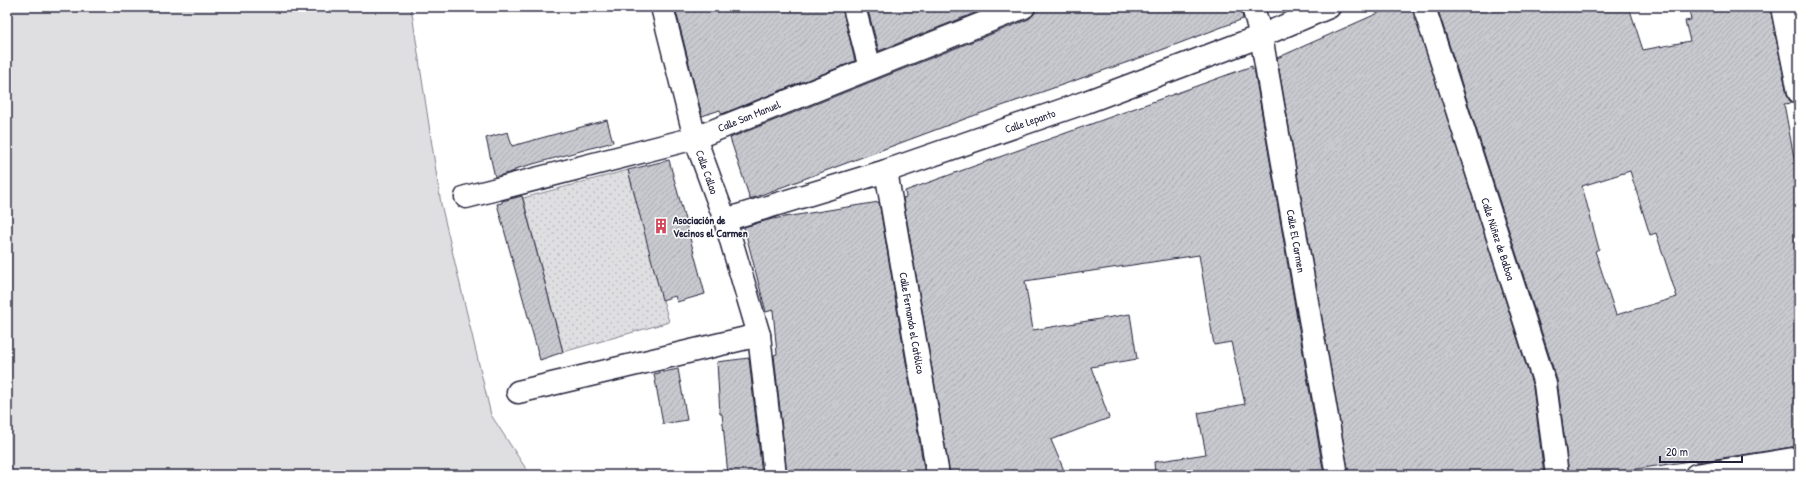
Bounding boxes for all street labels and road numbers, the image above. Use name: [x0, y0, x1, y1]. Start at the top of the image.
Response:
street label: Calle San Manuel: [716, 97, 782, 135]
street label: Calle Lepanto: [1003, 106, 1058, 136]
street label: Calle Callao: [693, 148, 722, 196]
street label: Calle Núñez de Balboa: [1478, 196, 1518, 283]
street label: Calle El Carmen: [1284, 208, 1308, 274]
street label: Calle Fernando el Católico: [896, 271, 928, 375]

